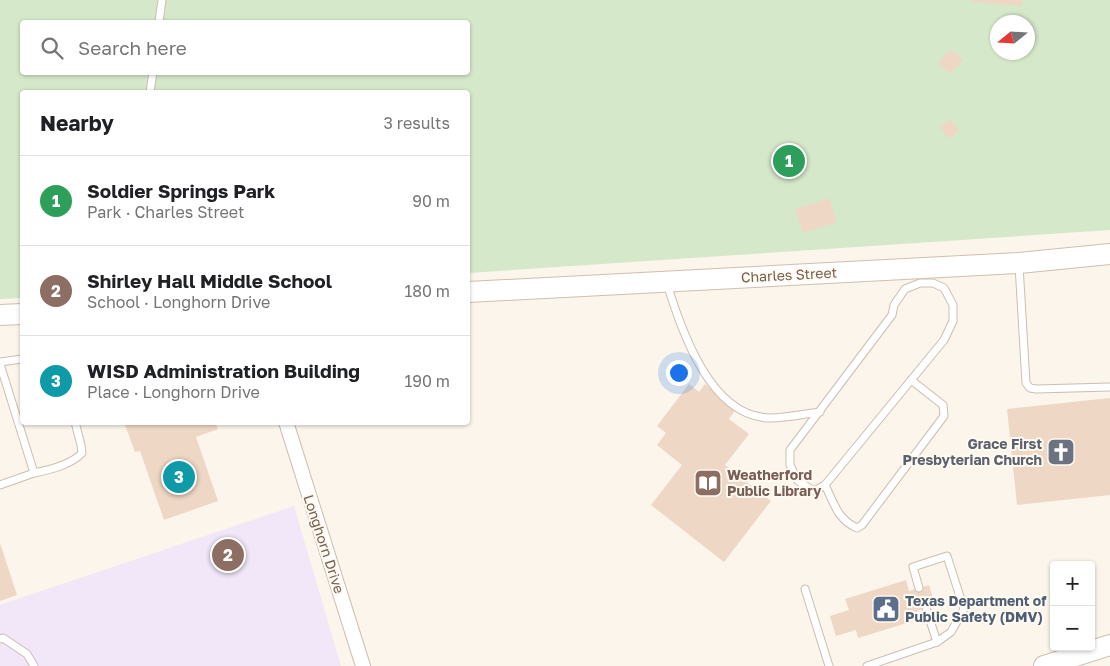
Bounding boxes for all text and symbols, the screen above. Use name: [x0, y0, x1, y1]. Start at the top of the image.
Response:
north arrow: [990, 15, 1035, 60]
search box: [20, 20, 470, 75]
icon: search: [38, 34, 66, 62]
text: Search here: [78, 36, 187, 59]
text: Nearby: [40, 110, 114, 136]
text: 3 results: [383, 113, 450, 133]
pin: 1: [773, 142, 805, 180]
text: Soldier Springs Park: [87, 179, 275, 202]
text: 1: [52, 191, 60, 211]
text: 90 m: [412, 191, 450, 211]
text: Park · Charles Street: [87, 202, 245, 222]
street label: Charles Street: [740, 263, 838, 286]
text: Shirley Hall Middle School: [87, 269, 332, 292]
text: 2: [51, 281, 61, 301]
text: 180 m: [404, 281, 450, 301]
text: School · Longhorn Drive: [87, 292, 270, 312]
text: WISD Administration Building: [87, 359, 360, 382]
your location: [666, 360, 692, 386]
text: 3: [51, 371, 61, 391]
text: 190 m: [404, 371, 450, 391]
text: Place · Longhorn Drive: [87, 382, 260, 402]
place label: Grace First Presbyterian Church: [903, 435, 1042, 468]
church icon: Grace First Presbyterian Church: [1046, 437, 1076, 467]
pin: 3: [163, 458, 195, 496]
place label: Weatherford Public Library: [727, 466, 822, 499]
library icon: Weatherford Public Library: [693, 468, 723, 498]
street label: Longhorn Drive: [301, 492, 348, 595]
pin: 2: [212, 536, 244, 574]
map controls: [1050, 561, 1095, 651]
button: +: [1050, 561, 1095, 606]
place label: Texas Department of Public Safety (DMV): [905, 592, 1047, 625]
public building icon: Texas Department of Public Safety (DMV): [871, 594, 901, 624]
button: −: [1050, 606, 1095, 651]

